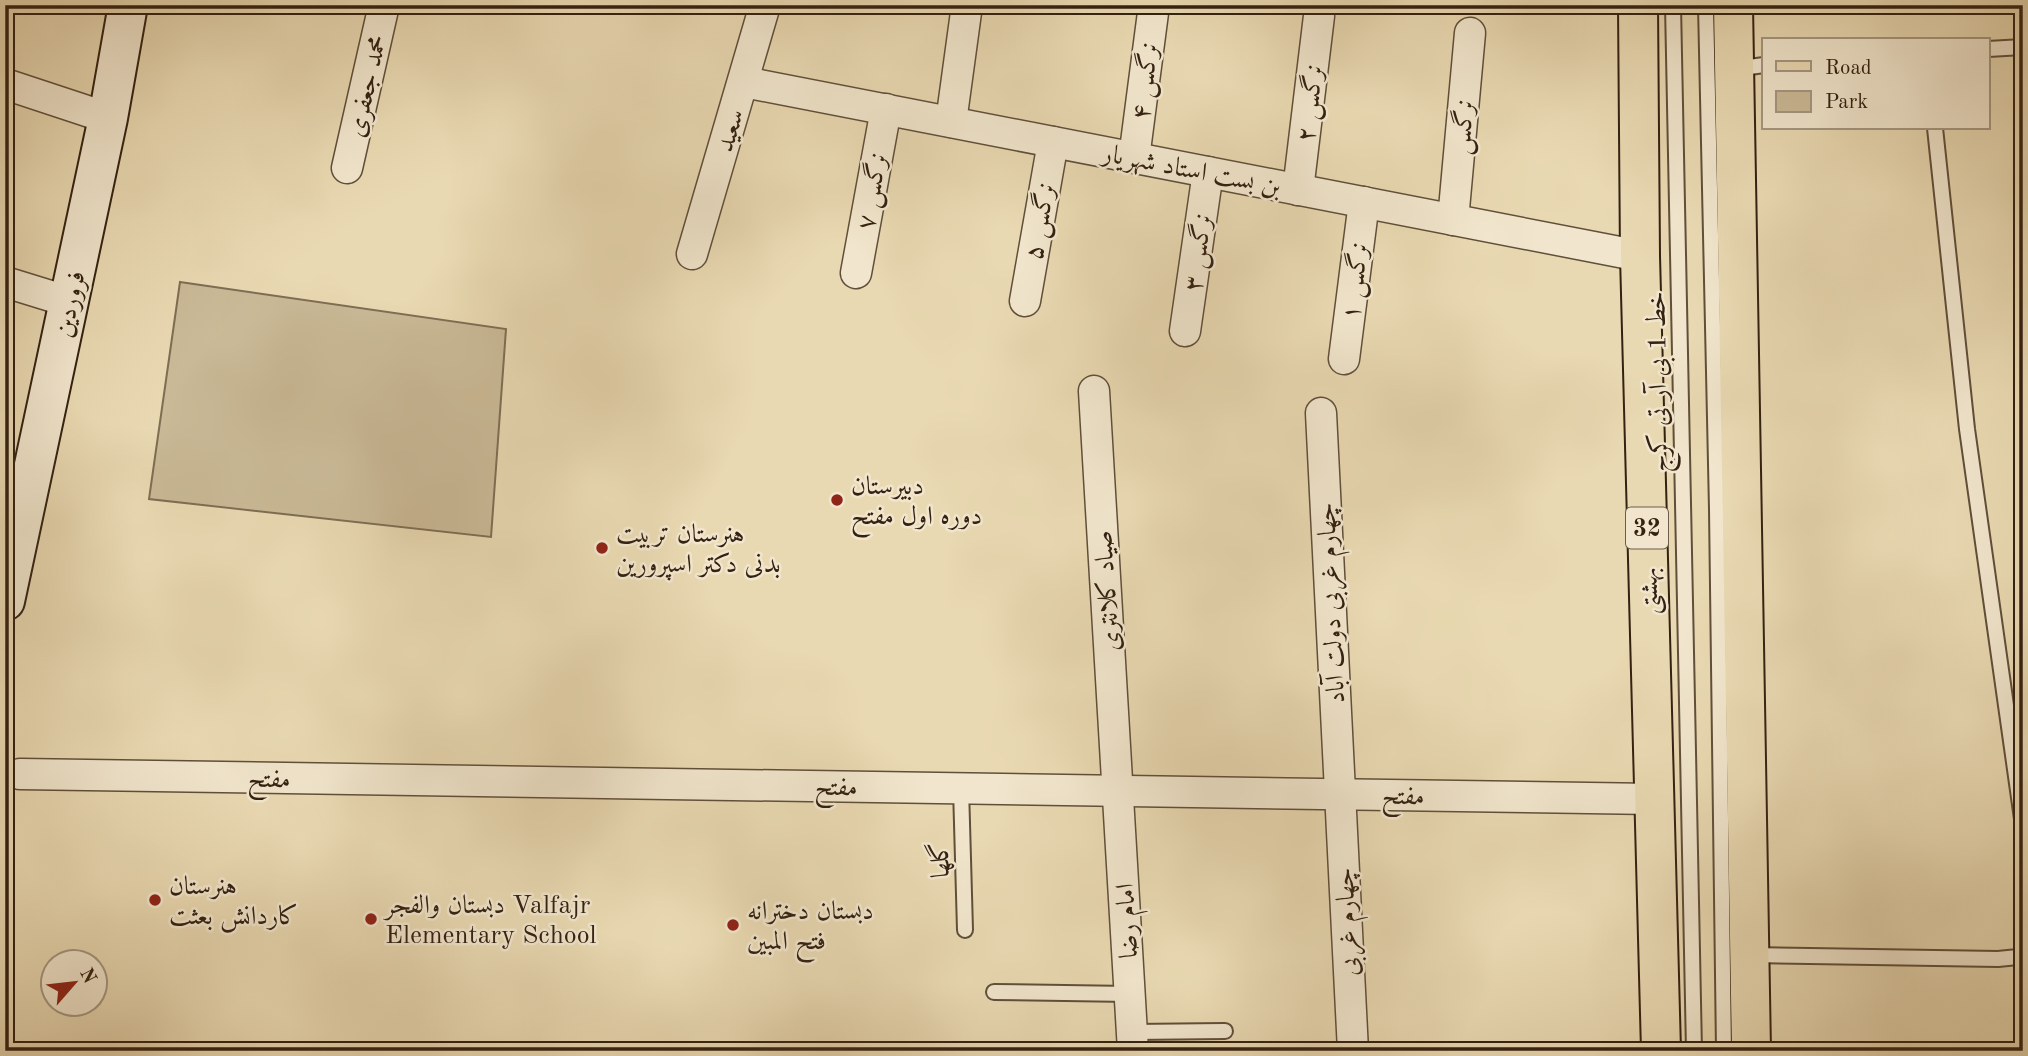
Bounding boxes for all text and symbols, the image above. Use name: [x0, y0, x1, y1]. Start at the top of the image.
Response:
street label: محمد جعفری: [344, 33, 394, 140]
legend: [1762, 38, 1990, 130]
street label: نرگس ۴: [1125, 41, 1167, 122]
text: Road: [1825, 58, 1872, 79]
street label: نرگس ۲: [1290, 63, 1332, 144]
text: Park: [1825, 92, 1868, 113]
street label: نرگس: [1446, 98, 1482, 156]
street label: سعید: [712, 106, 750, 155]
street label: بن بست استاد شهریار: [1097, 140, 1283, 203]
street label: نرگس ۷: [850, 150, 896, 233]
street label: نرگس ۵: [1018, 180, 1064, 263]
street label: نرگس ۳: [1178, 211, 1220, 293]
street label: نرگس ۱: [1335, 241, 1377, 322]
street label: فروردین: [51, 269, 93, 341]
street label: خط 1 بی آر تی کرج: [1640, 291, 1683, 473]
place label: دبیرستان دوره اول مفتح: [851, 474, 982, 539]
marker: دبیرستان دوره اول مفتح: [829, 492, 845, 508]
street label: چهارم غربی دولت آباد: [1310, 501, 1358, 704]
road number: 32: [1626, 508, 1668, 548]
place label: هنرستان تربیت بدنی دکتر اسپرورین: [616, 522, 781, 581]
street label: صیاد کلانتری: [1090, 530, 1125, 652]
marker: هنرستان تربیت بدنی دکتر اسپرورین: [594, 540, 610, 556]
street label: بهشتی: [1637, 567, 1667, 615]
street label: مفتح: [247, 767, 291, 802]
street label: مفتح: [814, 775, 858, 810]
street label: مفتح: [1381, 784, 1425, 819]
street label: گلها: [923, 841, 955, 879]
street label: چهارم غربی: [1332, 867, 1372, 977]
place label: هنرستان کاردانش بعثت: [169, 874, 299, 933]
street label: امام رضا: [1113, 882, 1151, 959]
marker: هنرستان کاردانش بعثت: [147, 892, 163, 908]
place label: دبستان والفجر Valfajr Elementary School: [382, 893, 597, 949]
place label: دبستان دخترانه فتح المبین: [747, 899, 874, 964]
marker: دبستان والفجر Valfajr Elementary School: [363, 911, 379, 927]
marker: دبستان دخترانه فتح المبین: [725, 917, 741, 933]
north arrow: [38, 948, 108, 1018]
text: N: [75, 965, 99, 987]

